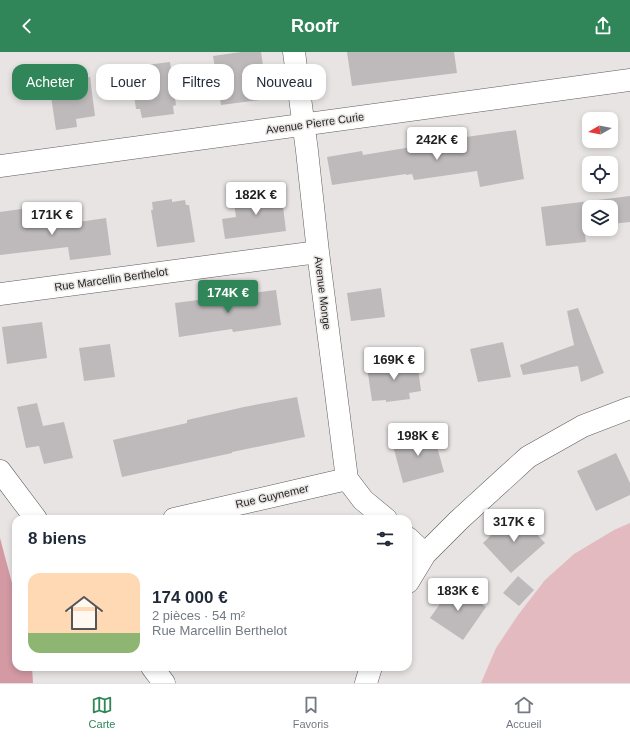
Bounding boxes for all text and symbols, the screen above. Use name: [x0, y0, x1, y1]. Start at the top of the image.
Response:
icon: back: [16, 15, 38, 37]
icon: share: [592, 15, 614, 37]
text: Roofr: [291, 16, 339, 36]
chip: Acheter: [12, 64, 88, 100]
chip: Louer: [96, 64, 160, 100]
chip: Filtres: [168, 64, 234, 100]
chip: Nouveau: [242, 64, 326, 100]
street label: Avenue Pierre Curie: [265, 110, 365, 136]
north arrow: [582, 112, 618, 148]
map controls: [582, 112, 618, 236]
pin: 242K €: [404, 127, 470, 161]
text: 242K €: [416, 132, 458, 147]
button: locate: [582, 156, 618, 192]
pin: 182K €: [223, 182, 289, 216]
text: 182K €: [235, 187, 277, 202]
button: layers: [582, 200, 618, 236]
pin: 171K €: [19, 202, 85, 236]
text: 171K €: [31, 207, 73, 222]
street label: Avenue Monge: [313, 256, 333, 330]
street label: Rue Marcellin Berthelot: [54, 265, 168, 293]
pin: 174K €: [195, 280, 261, 314]
text: 174K €: [207, 285, 249, 300]
pin: 169K €: [361, 347, 427, 381]
text: 169K €: [373, 352, 415, 367]
pin: 198K €: [385, 423, 451, 457]
text: 198K €: [397, 428, 439, 443]
street label: Rue Guynemer: [234, 482, 310, 510]
pin: 317K €: [481, 509, 547, 543]
text: 317K €: [493, 514, 535, 529]
icon: filters: [374, 528, 396, 550]
text: 8 biens: [28, 529, 87, 548]
pin: 183K €: [425, 578, 491, 612]
text: 183K €: [437, 583, 479, 598]
text: 174 000 €: [152, 588, 228, 607]
icon: home: [60, 589, 108, 637]
text: 2 pièces · 54 m²: [152, 608, 245, 623]
text: Rue Marcellin Berthelot: [152, 623, 287, 638]
tab: Carte: [89, 694, 116, 730]
tab: Favoris: [293, 694, 329, 730]
tab: Accueil: [506, 694, 541, 730]

